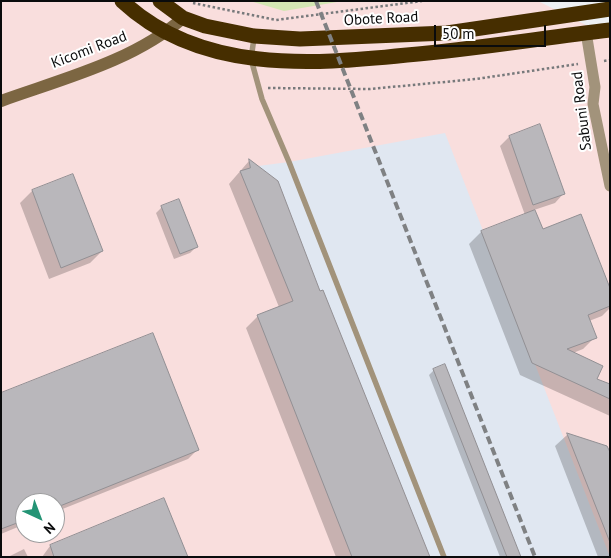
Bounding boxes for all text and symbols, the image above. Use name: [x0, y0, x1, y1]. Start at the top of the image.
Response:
street label: Obote Road: [343, 8, 419, 30]
scale bar: [436, 15, 548, 47]
text: 50 m: [442, 24, 475, 43]
street label: Kicomi Road: [49, 27, 129, 73]
street label: Sabuni Road: [568, 70, 596, 152]
north arrow: [15, 493, 65, 543]
text: N: [40, 519, 59, 538]

